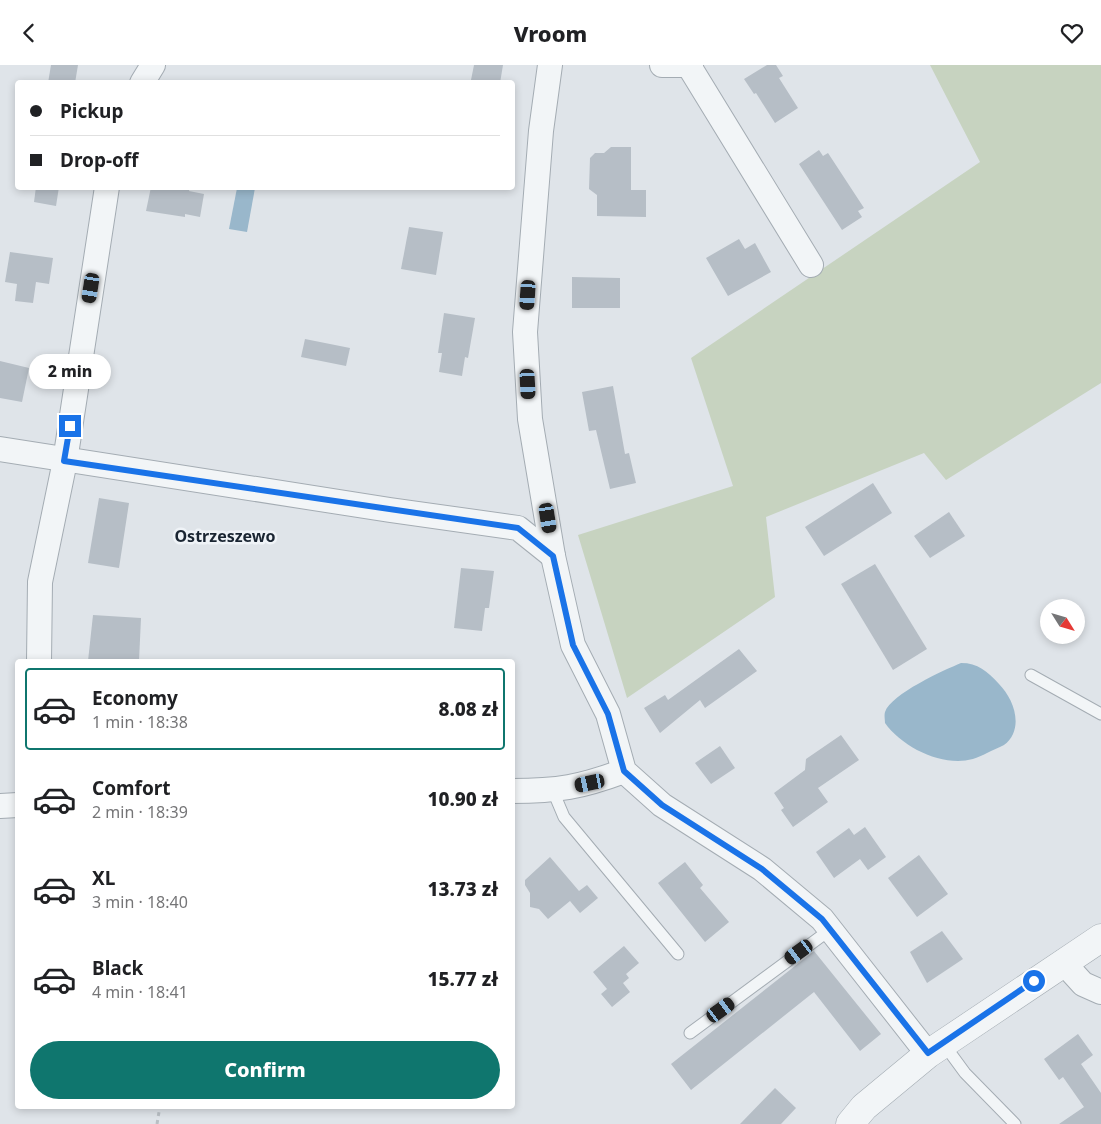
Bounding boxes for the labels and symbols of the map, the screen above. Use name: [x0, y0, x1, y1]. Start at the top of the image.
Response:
car: [81, 272, 100, 304]
car: [519, 280, 536, 310]
callout: 2 min: [29, 353, 111, 389]
car: [519, 369, 536, 399]
route end: [59, 415, 81, 437]
car: [538, 502, 557, 534]
district label: Ostrzeszewo: [174, 525, 276, 547]
north arrow: [1040, 599, 1085, 644]
car: [573, 773, 606, 793]
car: [782, 937, 815, 967]
route start: [1023, 970, 1045, 992]
car: [704, 995, 737, 1025]

